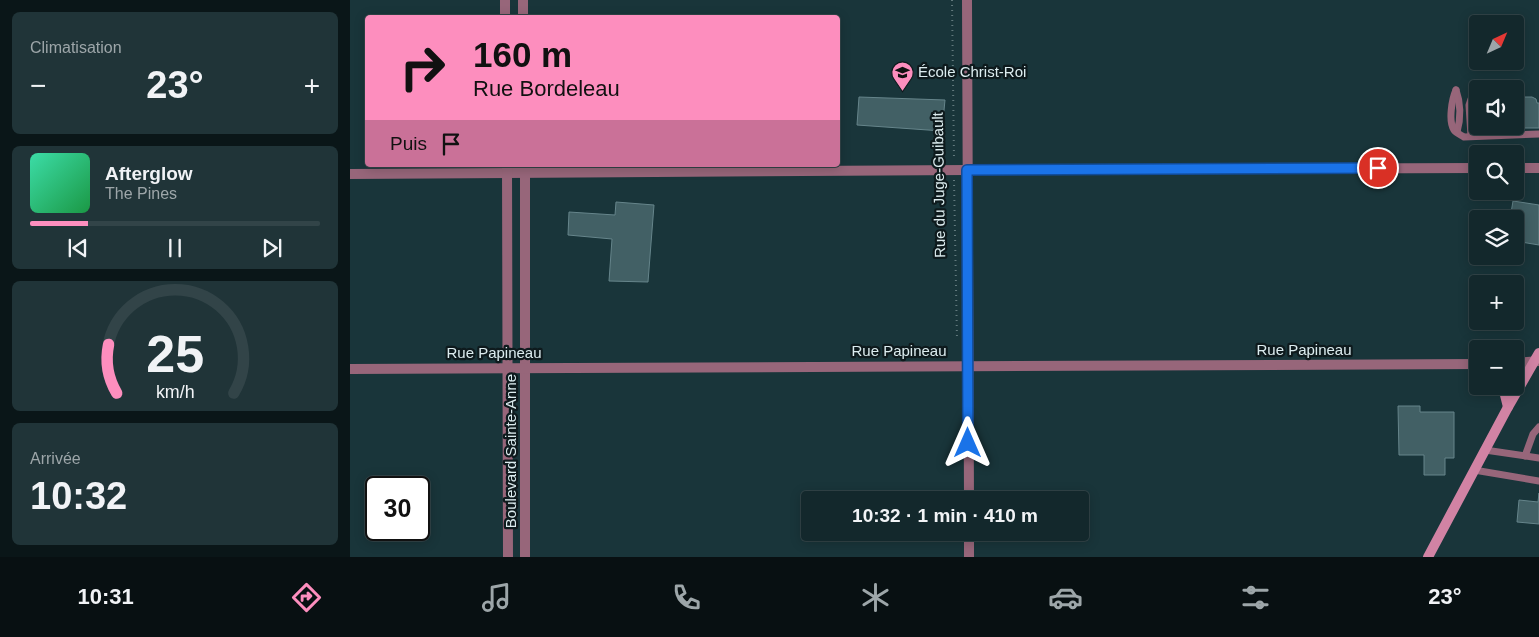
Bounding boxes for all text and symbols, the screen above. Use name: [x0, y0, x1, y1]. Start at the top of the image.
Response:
north arrow: [1469, 15, 1524, 70]
map controls: [1469, 15, 1524, 395]
icon: right: [390, 35, 455, 100]
text: 160 m: [473, 35, 572, 74]
text: Climatisation: [30, 39, 122, 56]
school or university icon: École Christ-Roi: [890, 60, 914, 91]
place label: École Christ-Roi: [918, 63, 1026, 80]
text: 23°: [146, 64, 204, 106]
text: −: [30, 70, 46, 101]
text: +: [304, 70, 320, 101]
text: Rue Bordeleau: [473, 76, 620, 101]
button: sound: [1469, 80, 1524, 135]
street label: Rue du Juge-Guibault: [929, 111, 948, 258]
icon: arrive: [437, 130, 465, 158]
text: Puis: [390, 133, 427, 154]
button: search: [1469, 145, 1524, 200]
pin: [1357, 147, 1399, 189]
icon: arrive: [1364, 154, 1392, 182]
text: Afterglow: [105, 163, 193, 184]
text: The Pines: [105, 185, 177, 202]
button: layers: [1469, 210, 1524, 265]
icon: previous: [64, 234, 92, 262]
icon: pause: [161, 234, 189, 262]
icon: next: [258, 234, 286, 262]
button: +: [1469, 275, 1524, 330]
text: 25: [146, 325, 204, 383]
button: −: [1469, 340, 1524, 395]
street label: Rue Papineau: [1256, 341, 1352, 358]
street label: Rue Papineau: [851, 342, 947, 359]
street label: Rue Papineau: [446, 344, 542, 361]
street label: Boulevard Sainte-Anne: [502, 374, 519, 528]
text: km/h: [156, 382, 194, 402]
position arrow: [941, 416, 993, 468]
text: Arrivée: [30, 450, 81, 467]
text: 10:32: [30, 475, 127, 517]
speed limit sign: 30: [365, 476, 430, 541]
text: 10:32 · 1 min · 410 m: [852, 505, 1038, 526]
icon: directions: [289, 580, 324, 615]
icon: music: [479, 580, 514, 615]
icon: phone: [669, 580, 704, 615]
icon: climate: [858, 580, 893, 615]
icon: car: [1048, 580, 1083, 615]
icon: filters: [1238, 580, 1273, 615]
text: 10:31: [77, 584, 134, 609]
text: 23°: [1428, 584, 1461, 609]

